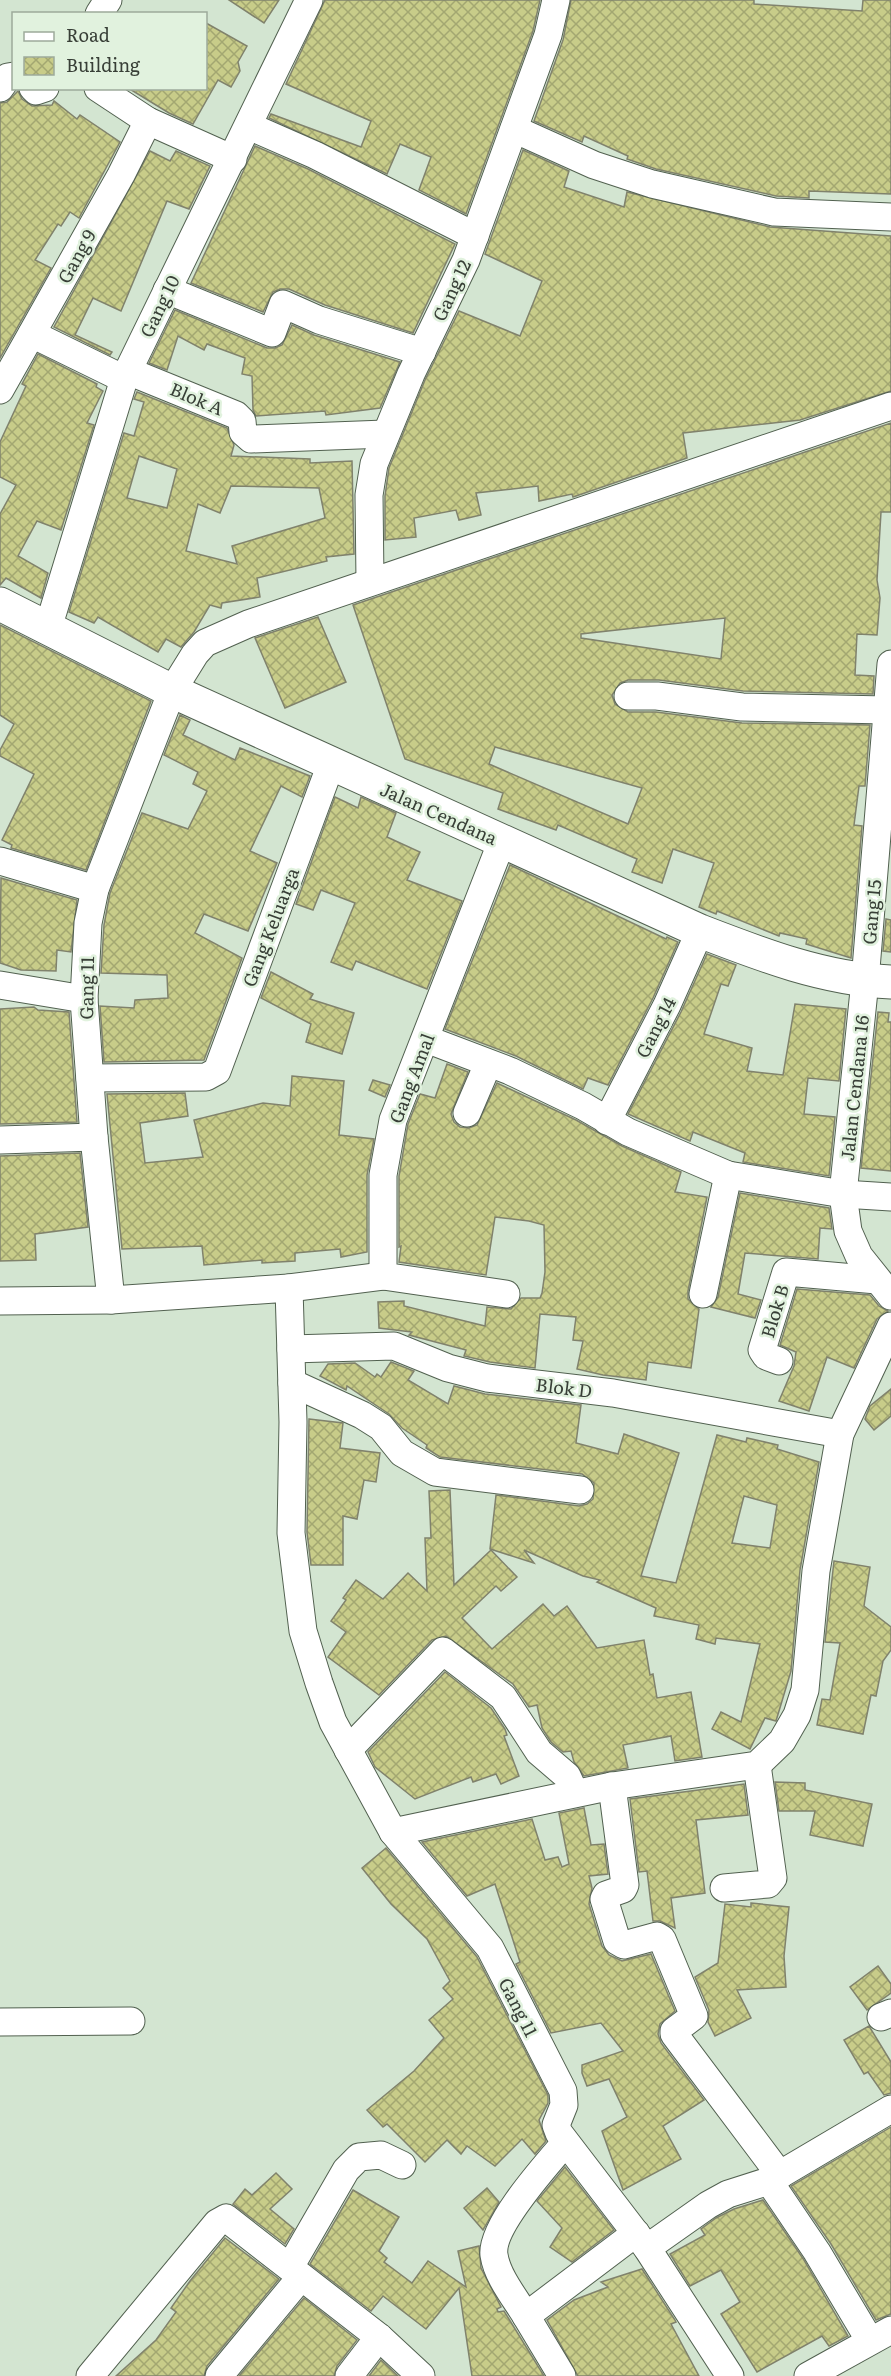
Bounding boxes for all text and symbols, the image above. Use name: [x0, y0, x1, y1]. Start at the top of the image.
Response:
legend: [12, 12, 207, 90]
text: Road: [66, 21, 110, 48]
text: Building: [66, 51, 141, 78]
street label: Gang 9: [50, 224, 102, 288]
street label: Gang 12: [425, 255, 477, 325]
street label: Gang 10: [132, 270, 186, 342]
street label: Blok A: [166, 375, 228, 421]
street label: Jalan Cendana: [376, 775, 502, 851]
street label: Gang Keluarga: [235, 863, 305, 991]
street label: Gang 15: [855, 878, 887, 946]
street label: Gang 11: [72, 956, 100, 1020]
street label: Gang 14: [628, 992, 682, 1062]
street label: Jalan Cendana 16: [833, 1013, 875, 1162]
street label: Gang Amal: [381, 1029, 441, 1127]
street label: Blok B: [753, 1281, 795, 1341]
street label: Blok D: [534, 1370, 594, 1404]
street label: Gang 11: [493, 1973, 545, 2041]

